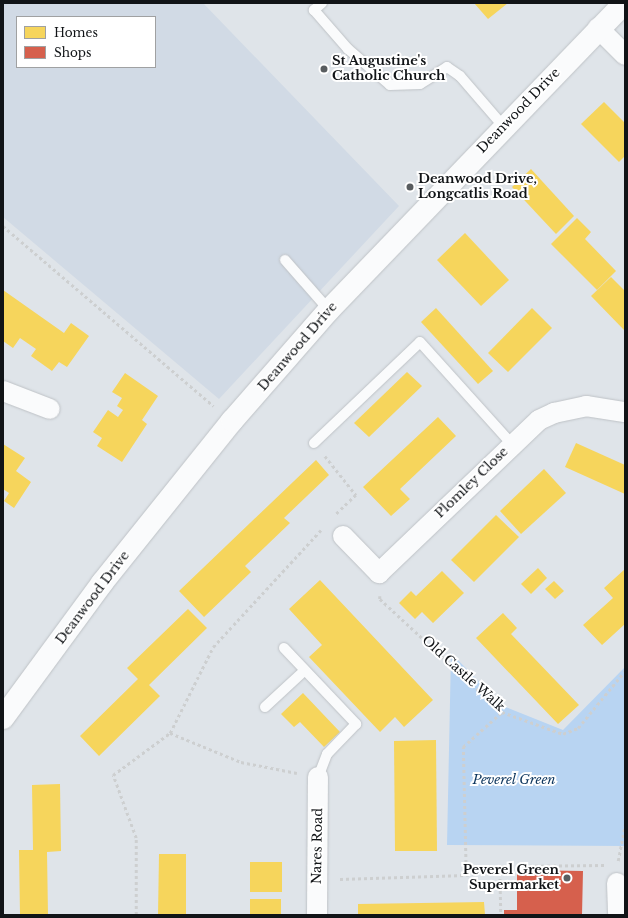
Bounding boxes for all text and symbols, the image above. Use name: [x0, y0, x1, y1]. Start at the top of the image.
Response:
legend: [16, 16, 156, 68]
text: Homes: [54, 25, 98, 40]
text: Shops: [54, 45, 91, 60]
place label: St Augustine's Catholic Church: [332, 54, 445, 85]
marker: St Augustine's Catholic Church: [319, 64, 329, 74]
street label: Deanwood Drive: [474, 65, 564, 157]
place label: Deanwood Drive, Longcatlis Road: [418, 172, 537, 203]
marker: Deanwood Drive, Longcatlis Road: [405, 182, 415, 192]
street label: Deanwood Drive: [255, 299, 341, 395]
street label: Plomley Close: [432, 444, 512, 522]
street label: Deanwood Drive: [53, 548, 133, 648]
street label: Old Castle Walk: [418, 633, 508, 715]
park label: Peverel Green: [472, 772, 556, 788]
street label: Nares Road: [310, 808, 326, 884]
place label: Peverel Green Supermarket: [463, 863, 559, 894]
marker: Peverel Green Supermarket: [562, 873, 572, 883]

